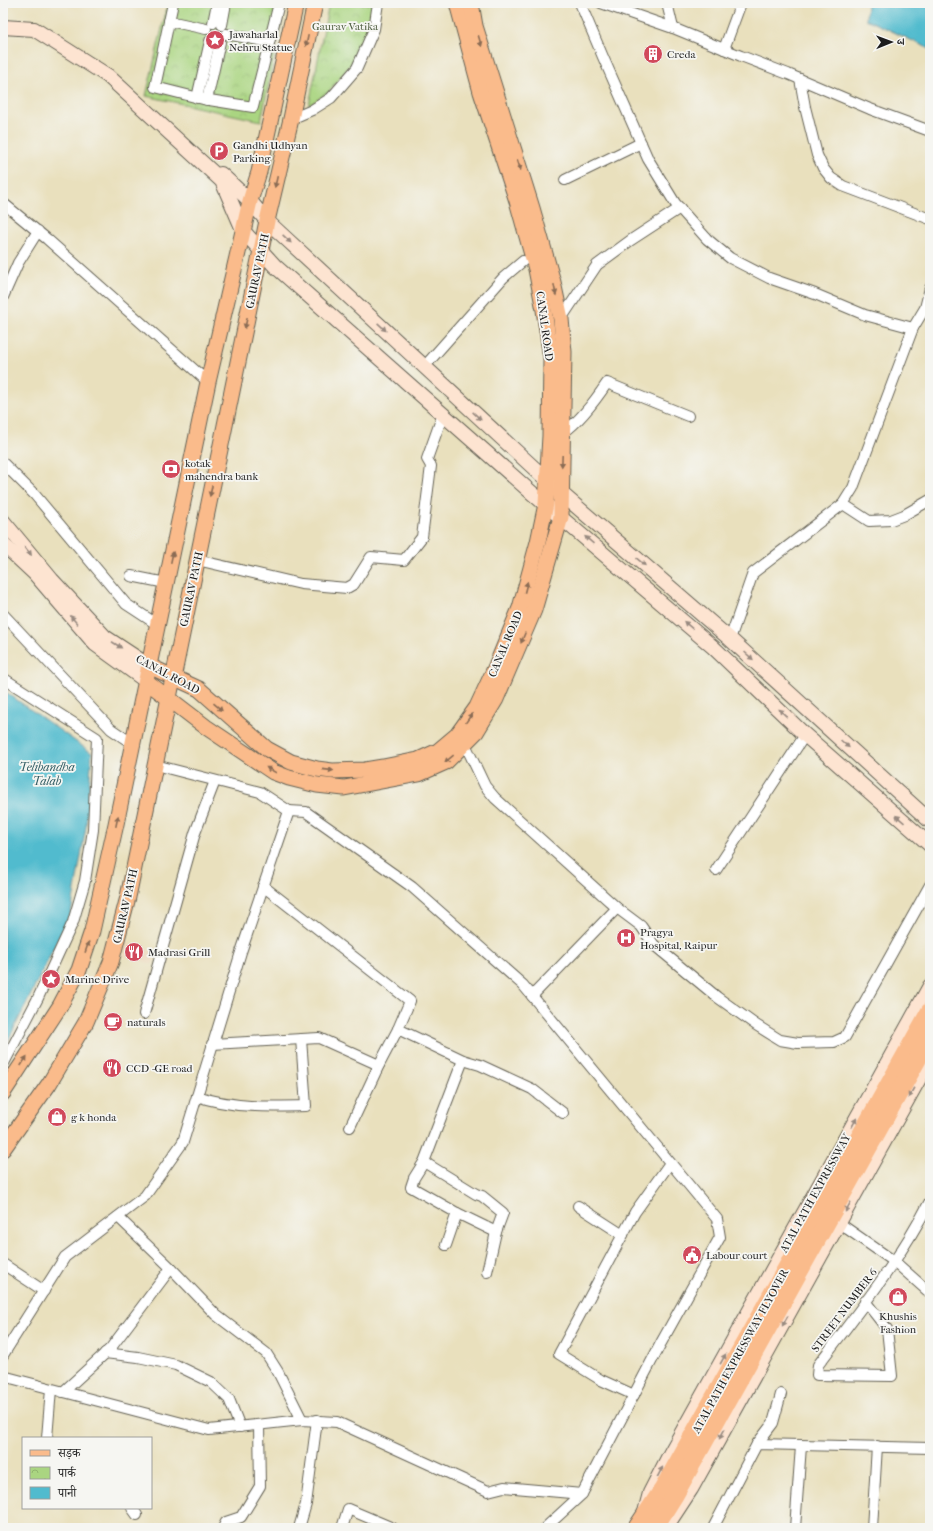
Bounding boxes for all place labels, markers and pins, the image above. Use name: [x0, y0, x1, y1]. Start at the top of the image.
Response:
place label: Jawaharlal Nehru Statue: [228, 28, 293, 54]
place icon: Jawaharlal Nehru Statue: [204, 29, 226, 51]
building icon: Creda: [642, 43, 664, 65]
place label: Creda: [667, 48, 696, 61]
place label: Gandhi Udhyan Parking: [233, 139, 308, 165]
parking icon: Gandhi Udhyan Parking: [208, 140, 230, 162]
place label: kotak mahendra bank: [185, 457, 258, 483]
bank icon: kotak mahendra bank: [160, 458, 182, 480]
place label: Pragya Hospital, Raipur: [640, 926, 718, 952]
hospital icon: Pragya Hospital, Raipur: [615, 927, 637, 949]
restaurant icon: Madrasi Grill: [123, 941, 145, 963]
place label: Madrasi Grill: [148, 946, 210, 959]
place icon: Marine Drive: [40, 968, 62, 990]
place label: Marine Drive: [65, 973, 130, 986]
cafe icon: naturals: [102, 1011, 124, 1033]
place label: naturals: [127, 1016, 166, 1029]
restaurant icon: CCD -GE road: [101, 1057, 123, 1079]
place label: CCD -GE road: [126, 1062, 194, 1075]
shop icon: g k honda: [46, 1106, 68, 1128]
place label: g k honda: [71, 1111, 117, 1124]
public building icon: Labour court: [681, 1244, 703, 1266]
place label: Labour court: [706, 1249, 768, 1262]
shop icon: Khushis Fashion: [887, 1286, 909, 1308]
place label: Khushis Fashion: [879, 1310, 917, 1336]

